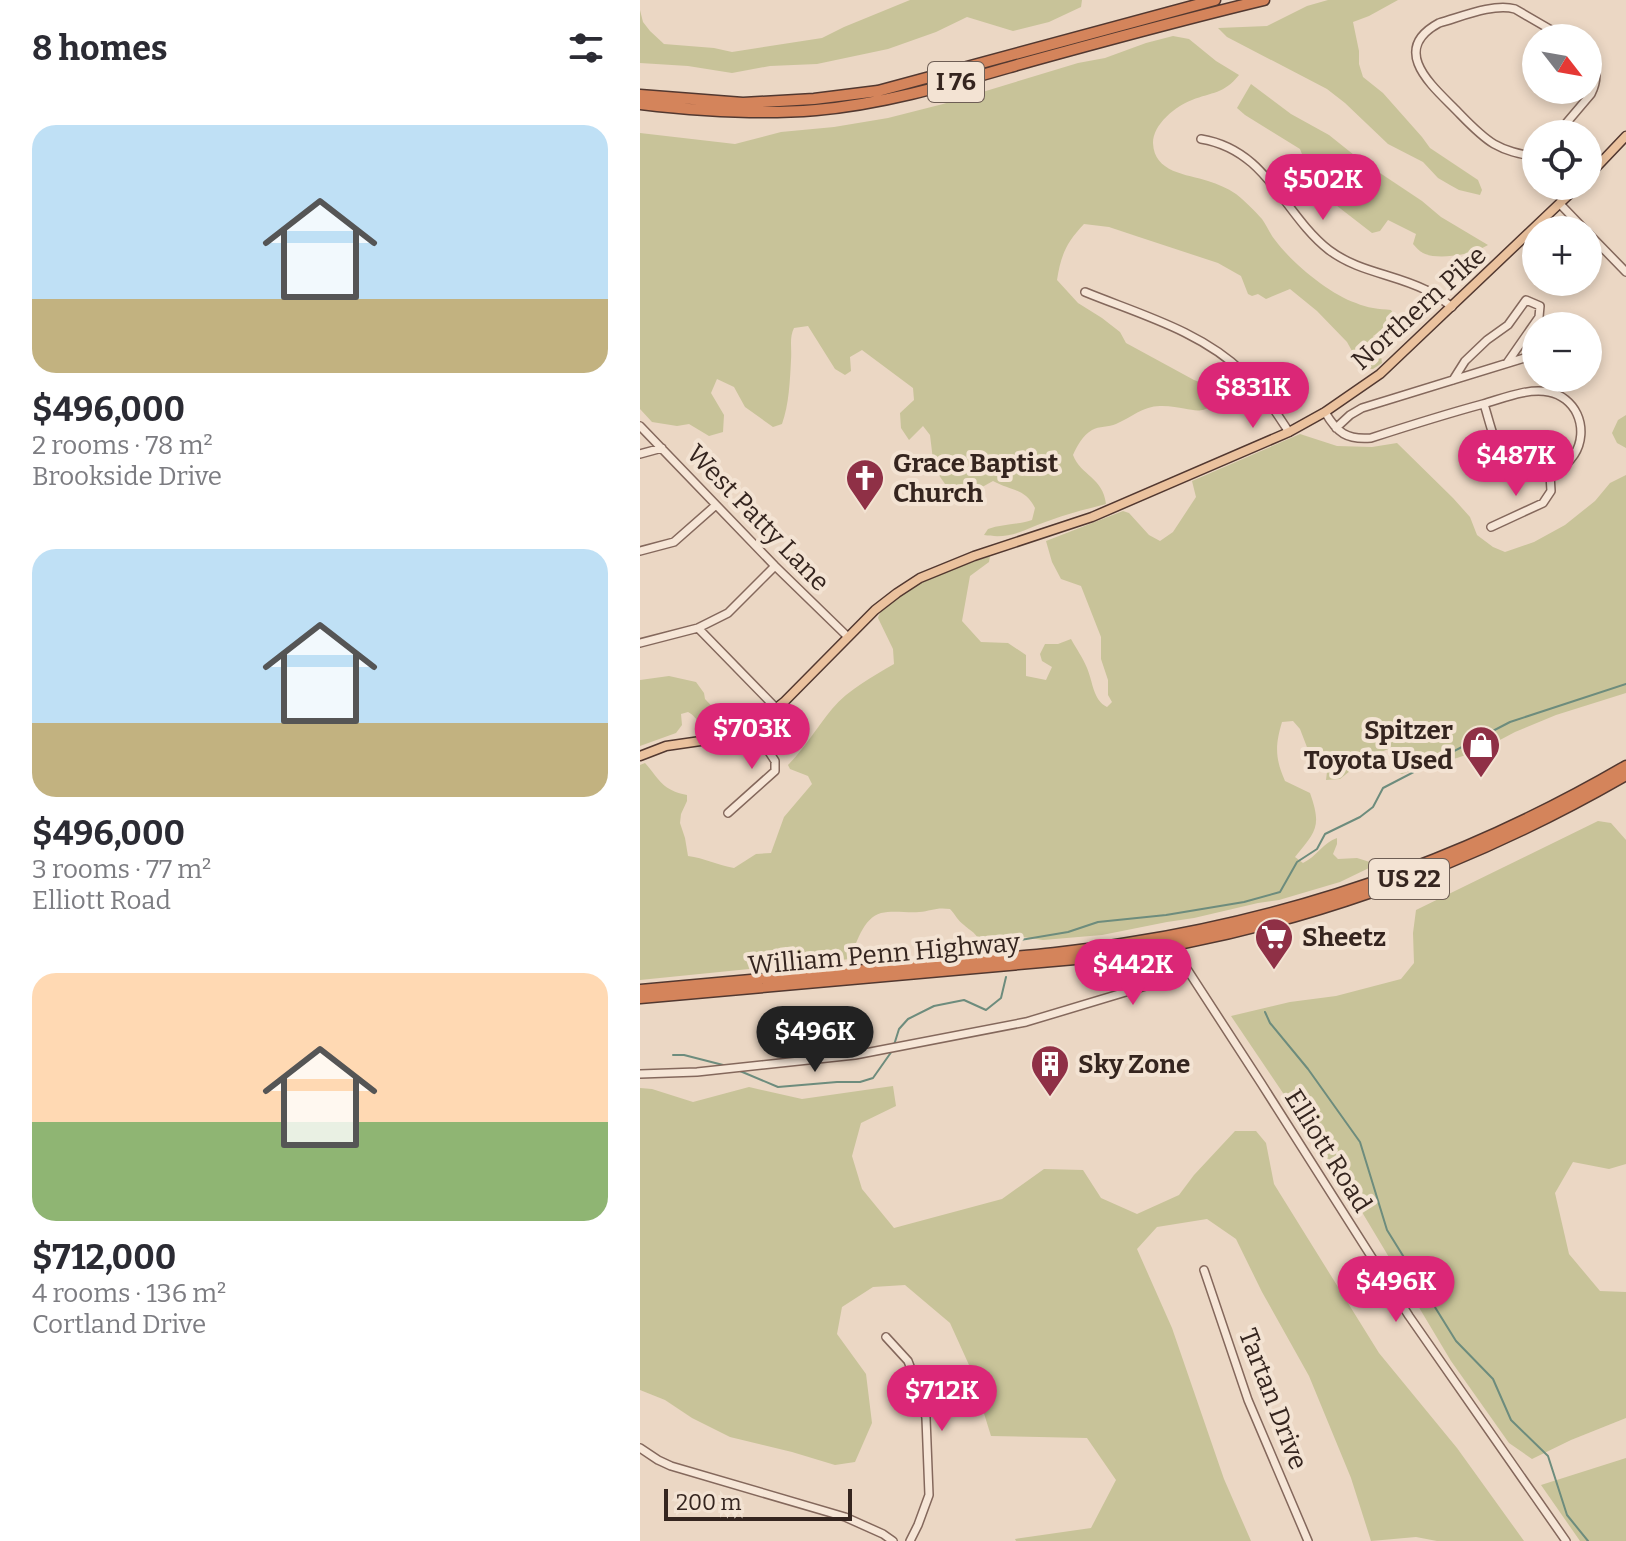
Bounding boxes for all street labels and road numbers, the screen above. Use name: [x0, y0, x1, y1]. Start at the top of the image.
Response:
road number: I 76: [928, 62, 984, 102]
street label: Northern Pike: [1345, 240, 1493, 376]
street label: West Patty Lane: [680, 438, 836, 598]
road number: US 22: [1369, 859, 1449, 899]
street label: William Penn Highway: [747, 927, 1021, 981]
street label: Elliott Road: [1278, 1084, 1378, 1218]
street label: Tartan Drive: [1232, 1324, 1314, 1474]

